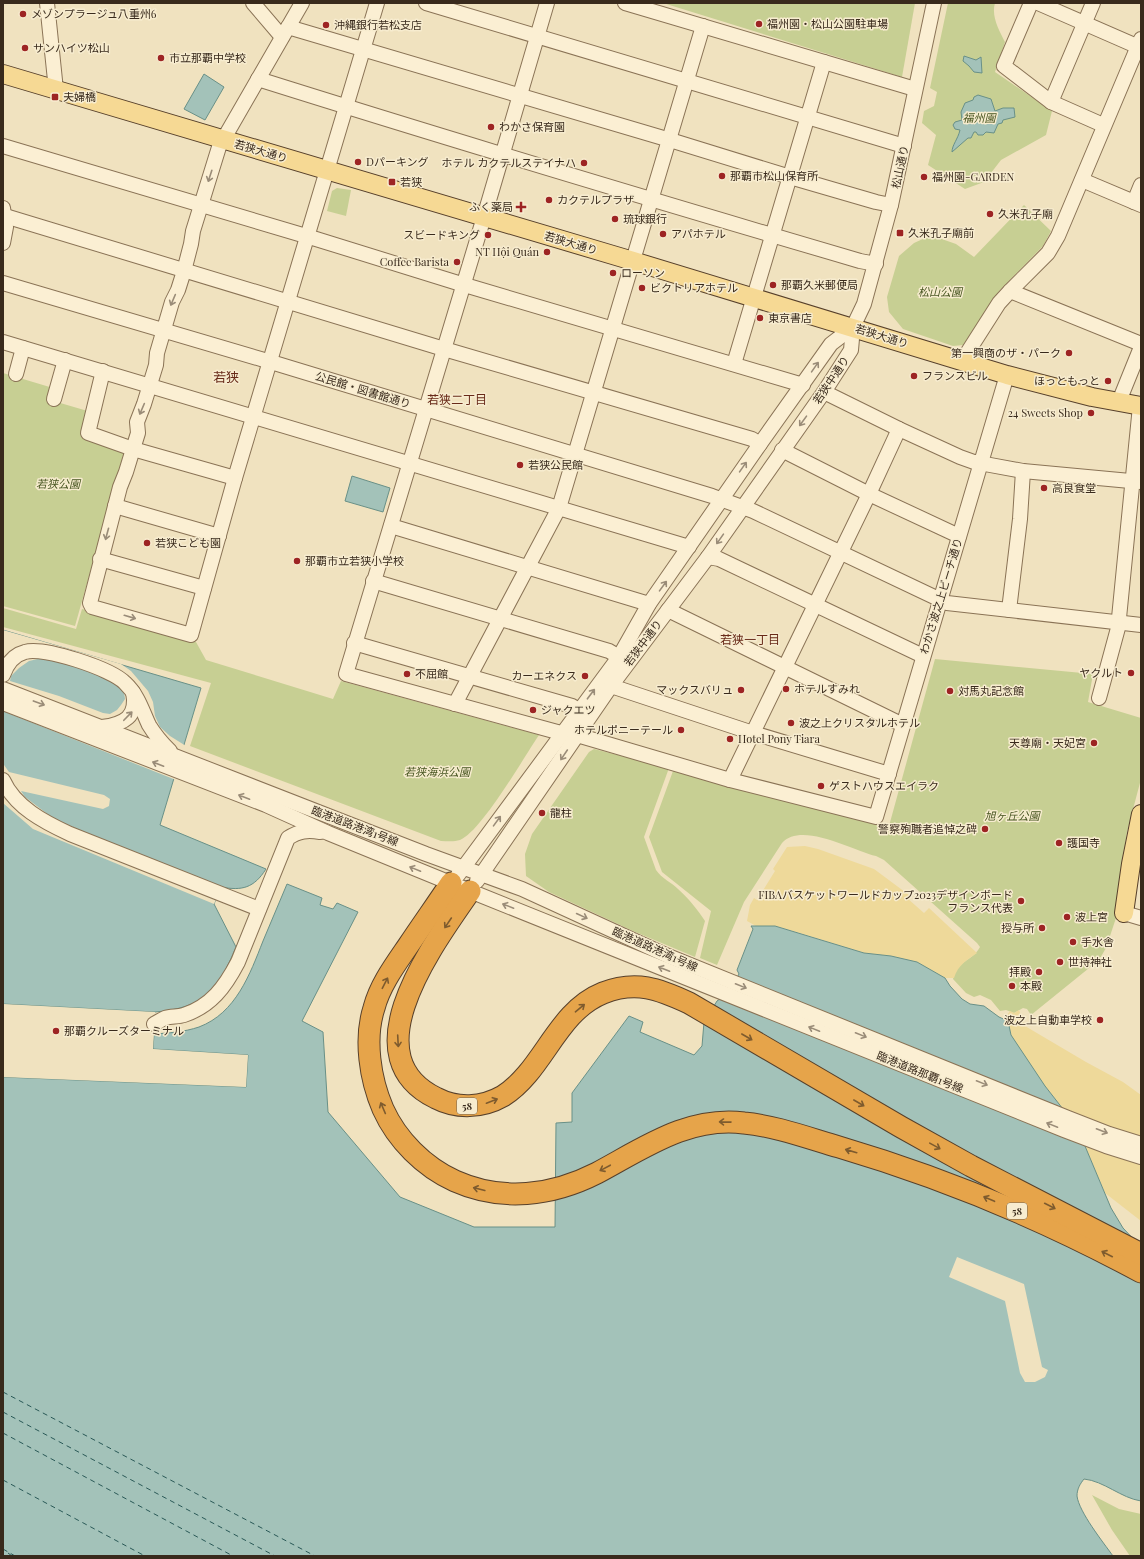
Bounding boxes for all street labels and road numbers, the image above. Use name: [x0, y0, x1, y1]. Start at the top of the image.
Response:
street label: 若狭大通り: [233, 136, 290, 165]
street label: 松山通り: [888, 144, 911, 190]
street label: 若狭大通り: [543, 228, 600, 257]
street label: 若狭大通り: [854, 320, 911, 351]
street label: 若狭中通り: [809, 353, 852, 407]
street label: 公民館・図書館通り: [314, 368, 413, 411]
street label: わかさ波之上ビーチ通り: [916, 536, 965, 656]
street label: 若狭中通り: [620, 616, 665, 669]
street label: 臨港道路港湾1号線: [310, 802, 401, 849]
street label: 臨港道路港湾1号線: [610, 923, 700, 974]
street label: 臨港道路那覇1号線: [875, 1047, 966, 1096]
road number: 58: [457, 1098, 477, 1114]
road number: 58: [1007, 1203, 1027, 1219]

